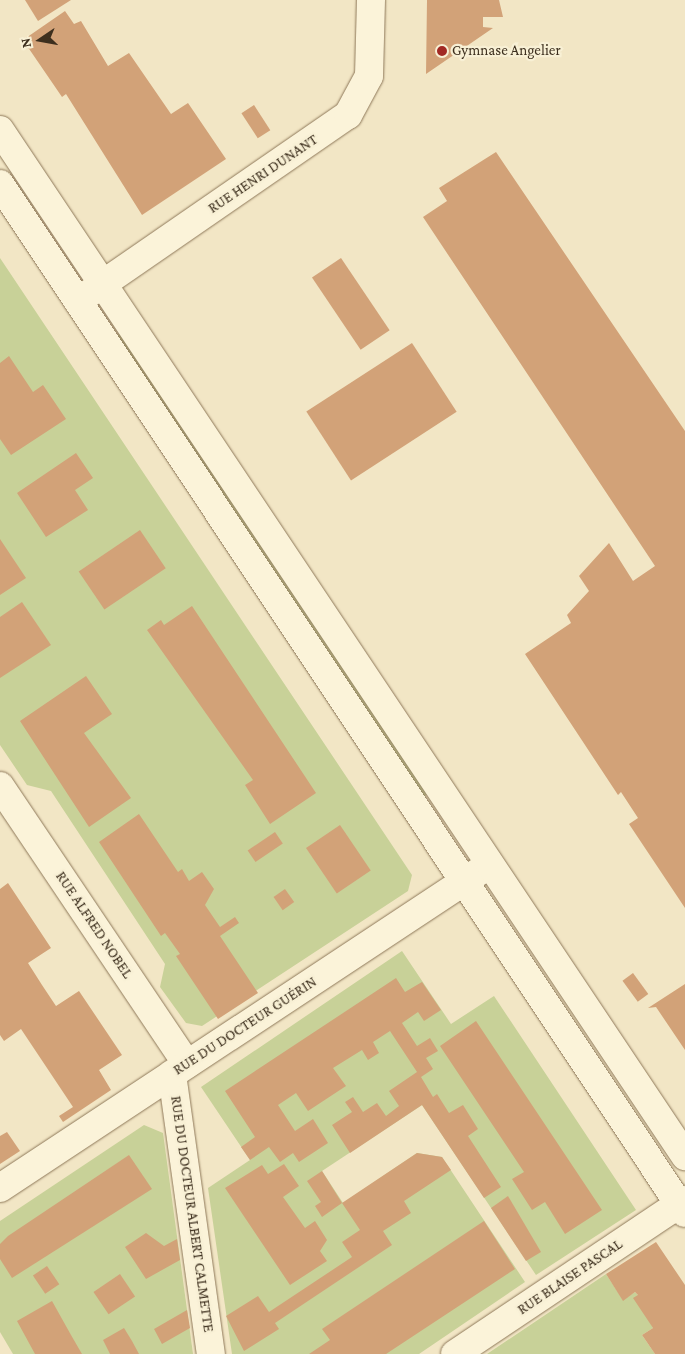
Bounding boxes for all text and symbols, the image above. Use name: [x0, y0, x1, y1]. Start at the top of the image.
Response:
north arrow: [15, 15, 65, 65]
text: N: [17, 37, 34, 49]
place label: Gymnase Angelier: [452, 42, 561, 60]
marker: Gymnase Angelier: [436, 45, 448, 57]
street label: RUE HENRI DUNANT: [205, 131, 321, 217]
street label: RUE ALFRED NOBEL: [52, 868, 136, 982]
street label: RUE DU DOCTEUR GUÉRIN: [170, 973, 320, 1079]
street label: RUE DU DOCTEUR ALBERT CALMETTE: [167, 1095, 217, 1333]
street label: RUE BLAISE PASCAL: [514, 1235, 626, 1319]

